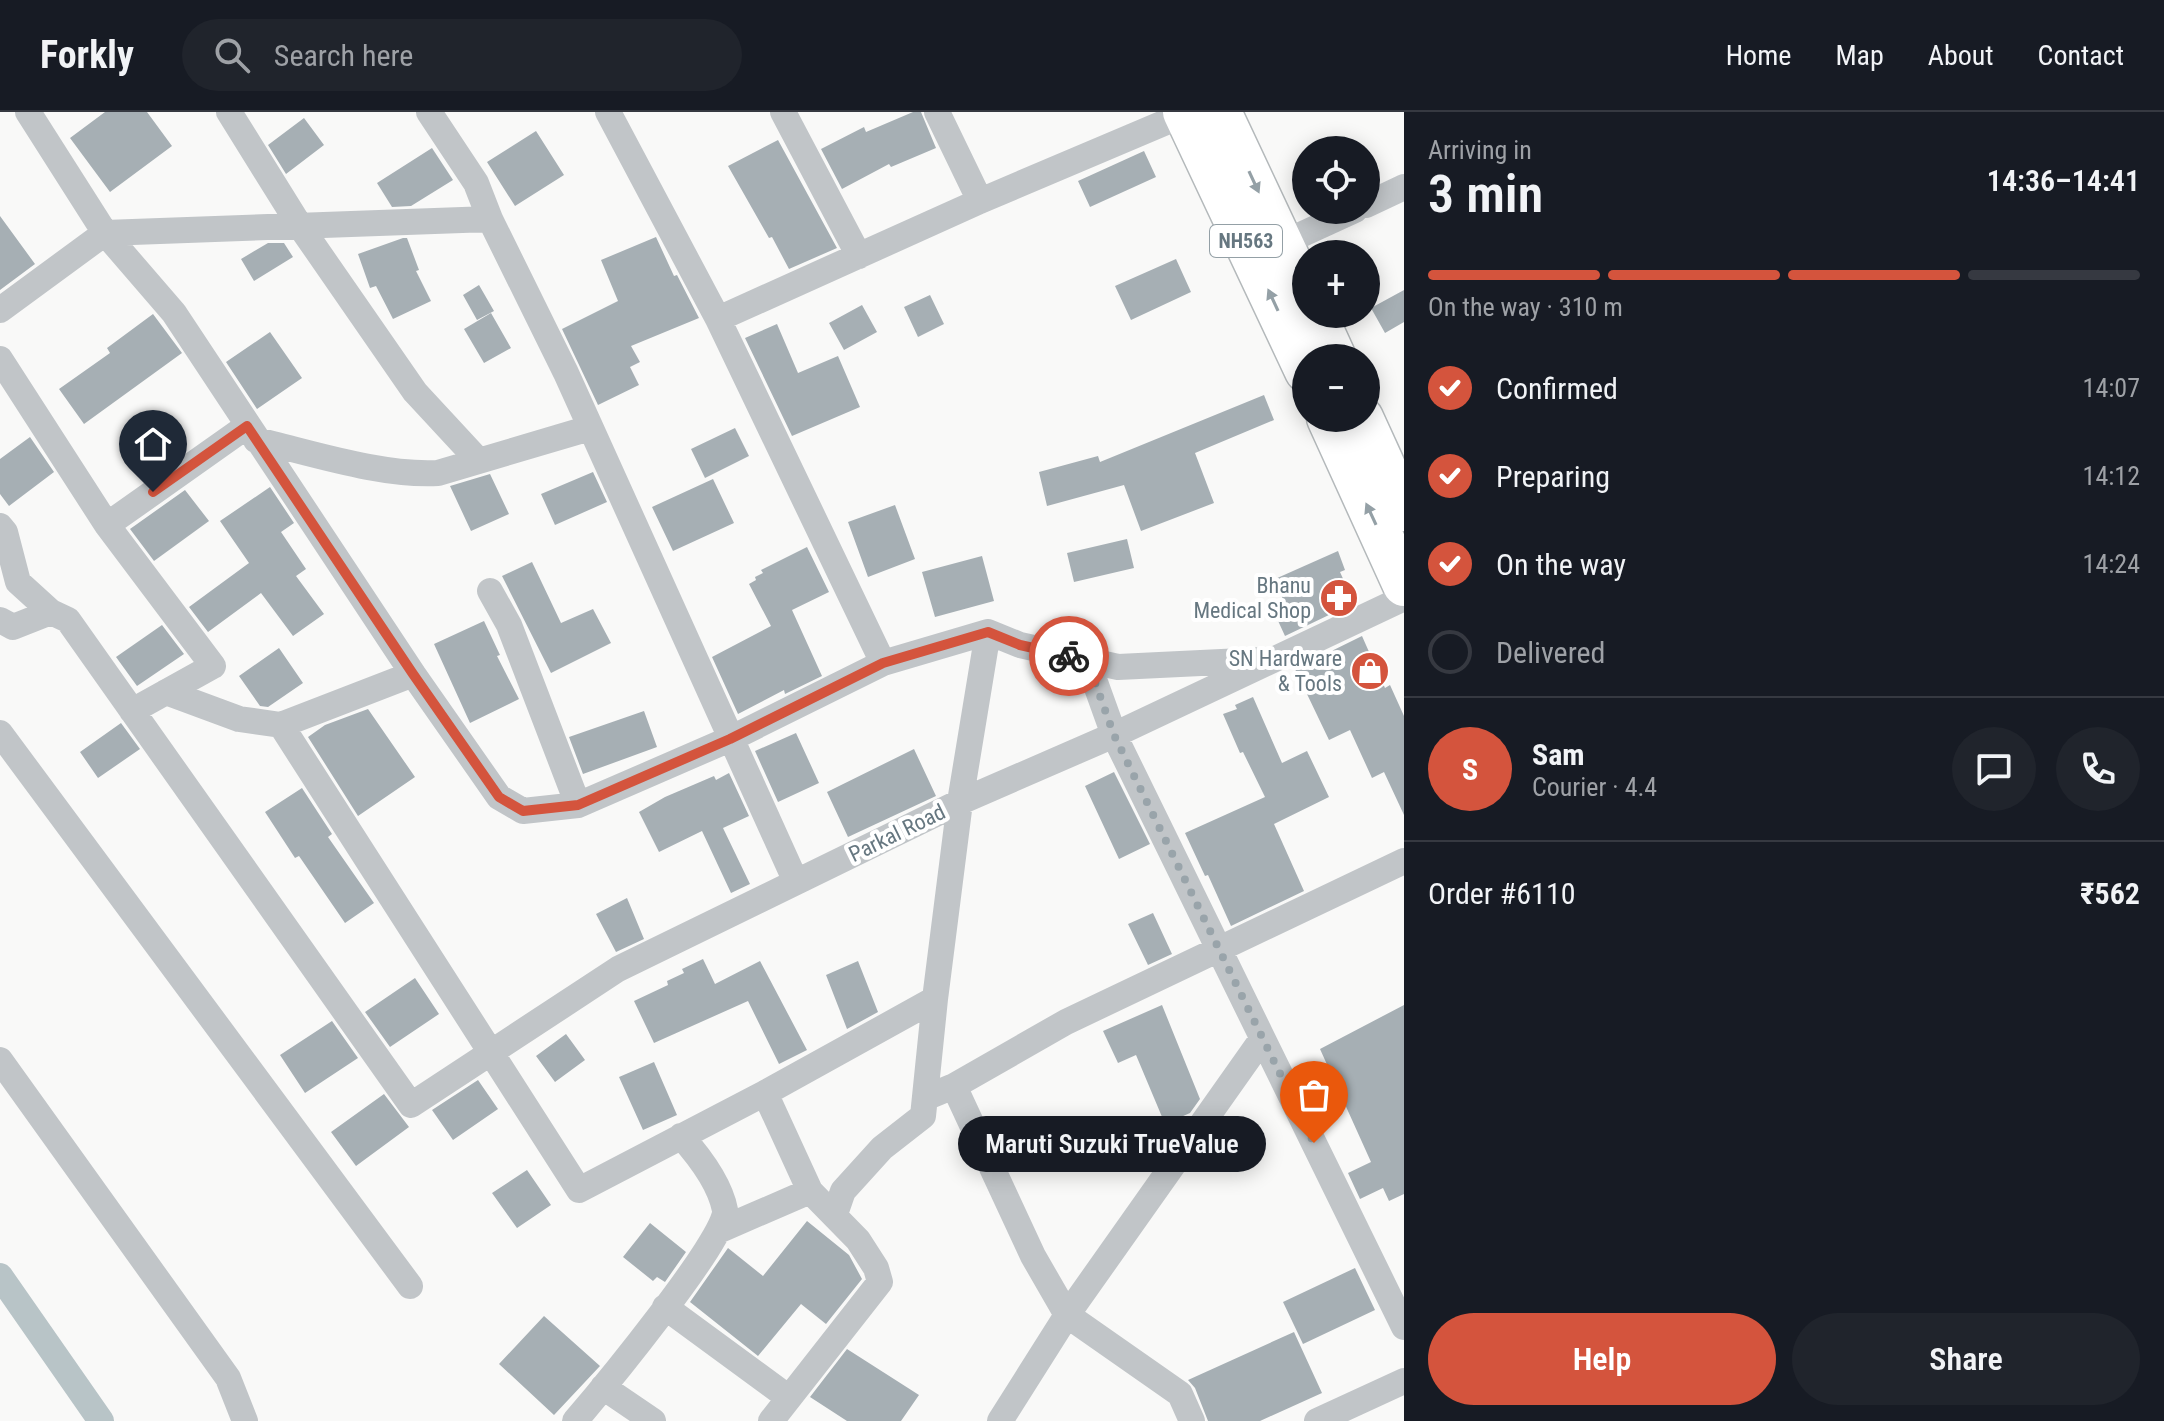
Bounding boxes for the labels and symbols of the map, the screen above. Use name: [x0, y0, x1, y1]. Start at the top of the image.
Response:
one-way arrow: [1247, 171, 1261, 194]
road number: NH563: [1210, 225, 1282, 257]
one-way arrow: [1267, 288, 1280, 312]
pin: [119, 410, 187, 492]
one-way arrow: [1365, 502, 1378, 526]
place label: Bhanu Medical Shop: [1193, 573, 1311, 623]
pharmacy icon: Bhanu Medical Shop: [1318, 577, 1360, 619]
courier: [1029, 616, 1109, 696]
place label: SN Hardware & Tools: [1229, 646, 1342, 696]
shop icon: SN Hardware & Tools: [1349, 650, 1391, 692]
street label: Parkal Road: [845, 799, 949, 867]
pin: [1280, 1061, 1348, 1143]
callout: Maruti Suzuki TrueValue: [958, 1115, 1266, 1171]

